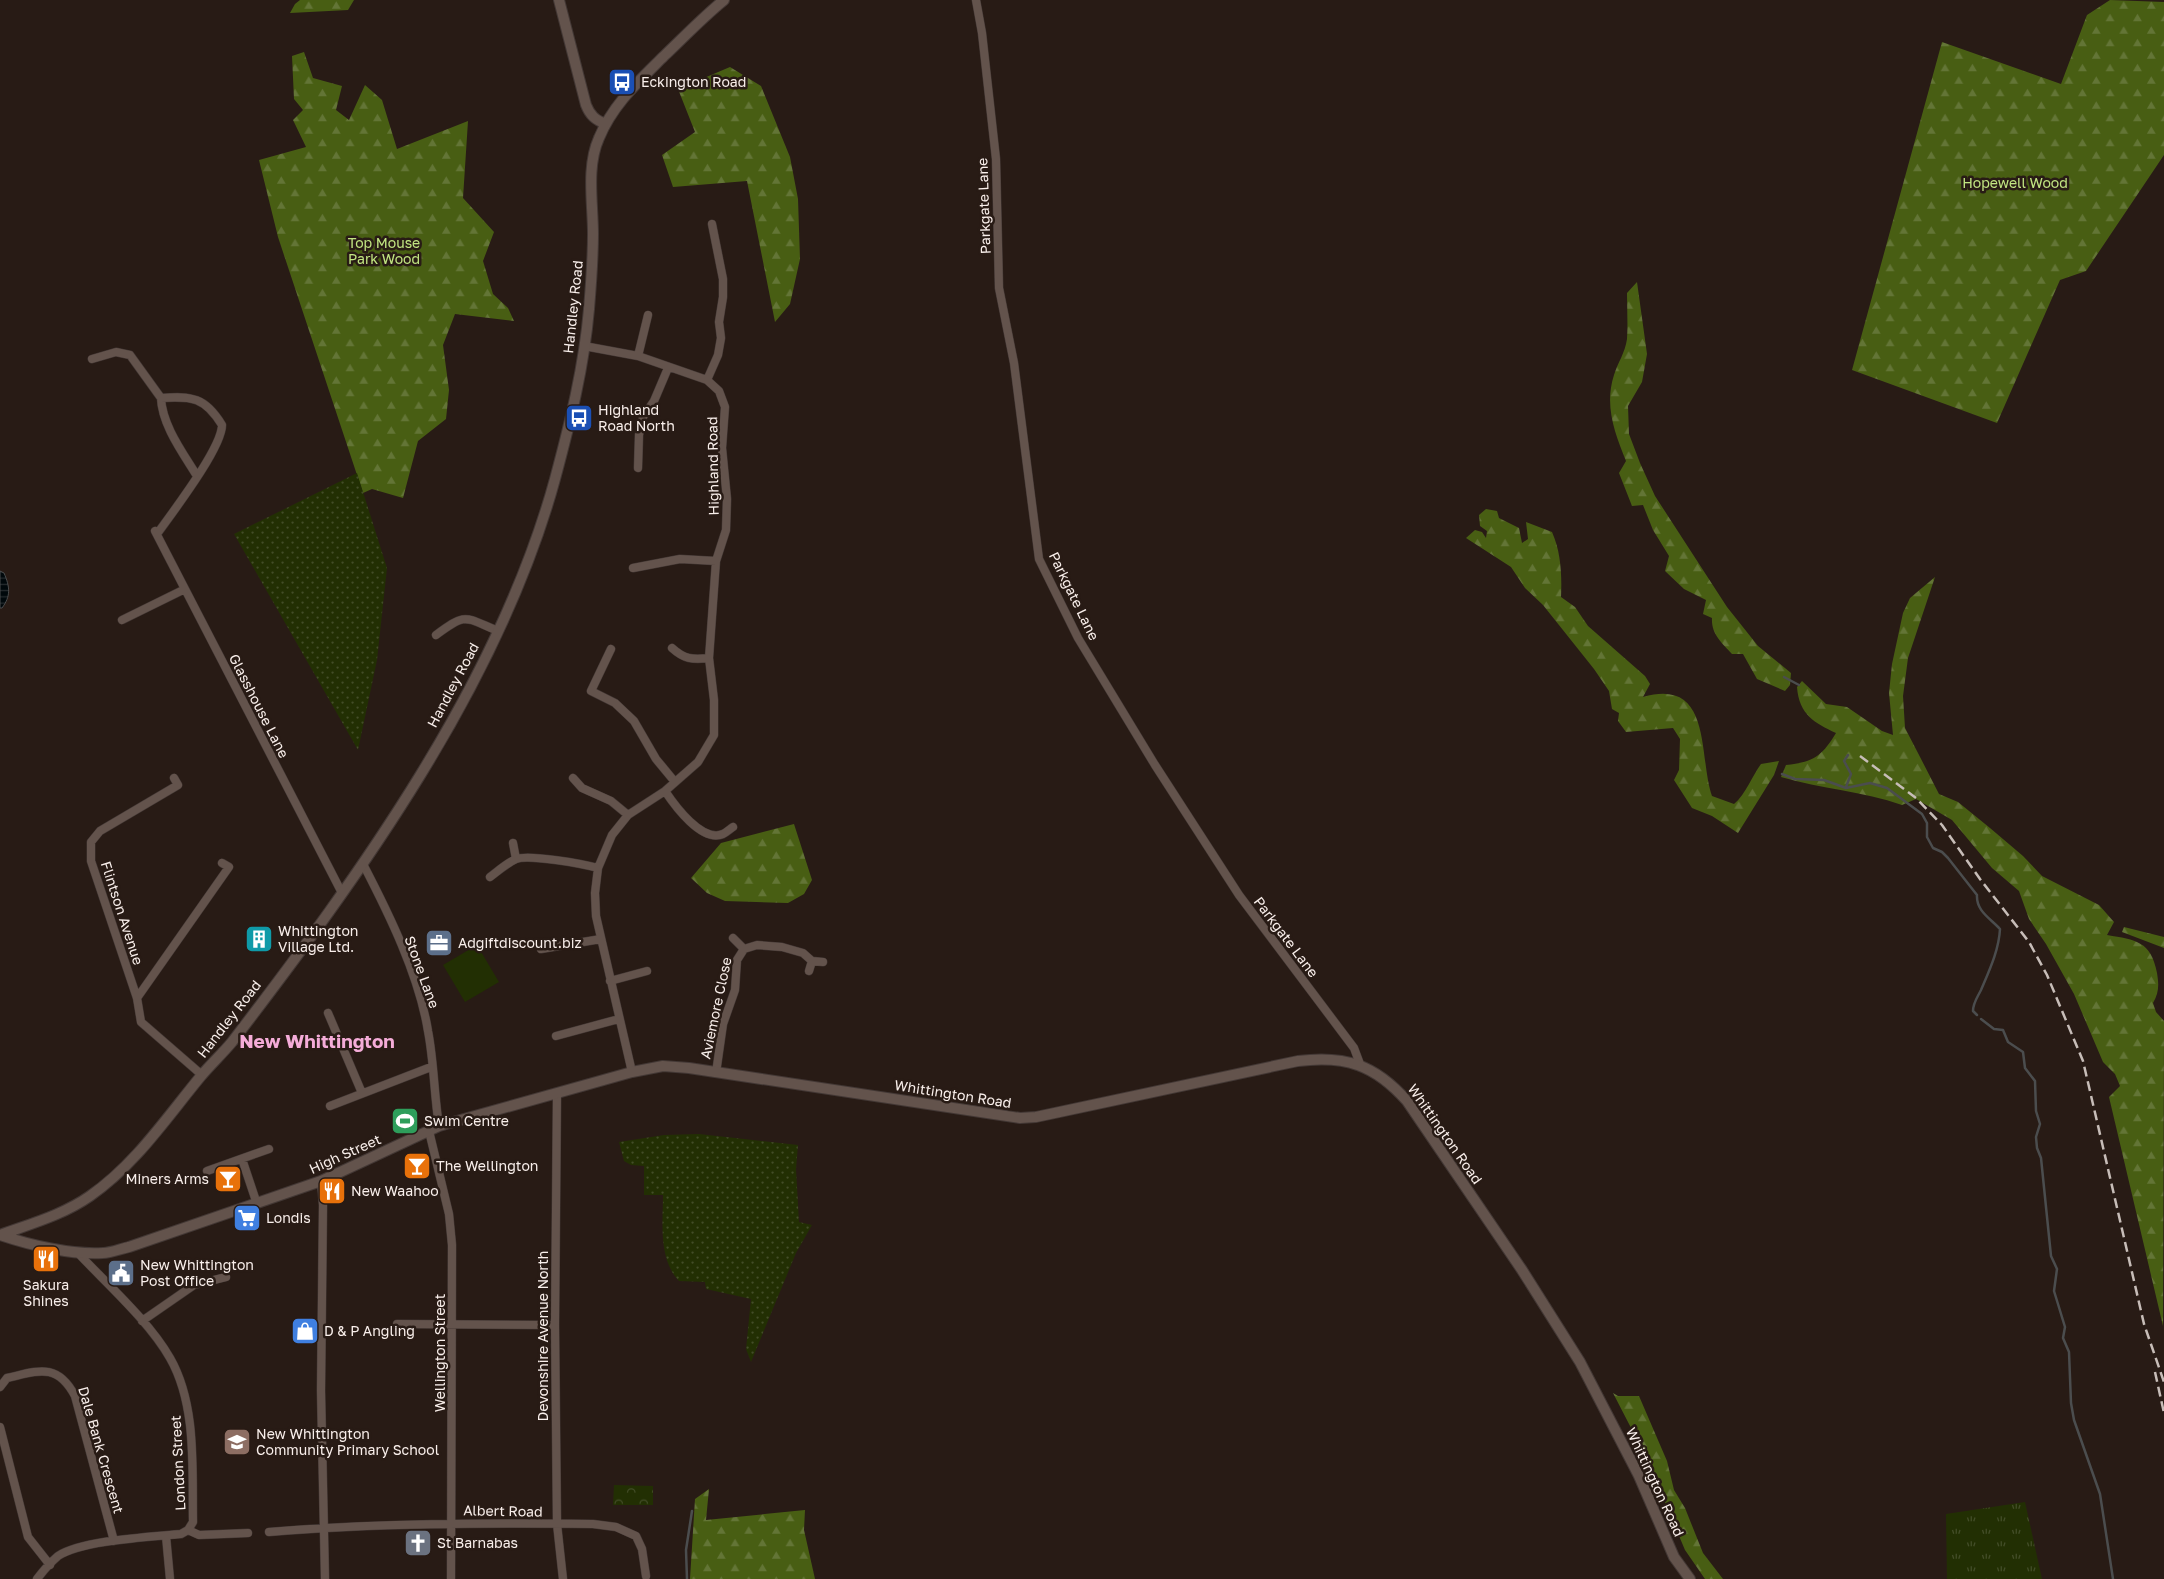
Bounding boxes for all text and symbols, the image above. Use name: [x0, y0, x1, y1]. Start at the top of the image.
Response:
bus stop icon: Eckington Road: [607, 67, 637, 97]
place label: Eckington Road: [641, 73, 746, 90]
street label: Parkgate Lane: [973, 158, 994, 254]
park label: Hopewell Wood: [1962, 174, 2068, 191]
park label: Top Mouse Park Wood: [348, 234, 420, 267]
street label: Handley Road: [559, 260, 586, 354]
place label: Highland Road North: [598, 401, 675, 434]
bus stop icon: Highland Road North: [564, 403, 594, 433]
street label: Highland Road: [703, 416, 722, 516]
street label: Parkgate Lane: [1046, 549, 1103, 643]
street label: Handley Road: [423, 639, 482, 730]
street label: Glasshouse Lane: [226, 651, 293, 761]
street label: Flintson Avenue: [98, 859, 147, 967]
street label: Parkgate Lane: [1251, 893, 1322, 980]
place label: Whittington Village Ltd.: [278, 922, 358, 955]
building icon: Whittington Village Ltd.: [244, 924, 274, 954]
office icon: Adgiftdiscount.biz: [424, 928, 454, 958]
street label: Stone Lane: [402, 933, 443, 1010]
place label: Adgiftdiscount.biz: [458, 934, 582, 951]
street label: Aviemore Close: [696, 955, 735, 1060]
street label: Handley Road: [193, 977, 264, 1061]
district label: New Whittington: [239, 1029, 395, 1052]
street label: Whittington Road: [893, 1076, 1013, 1111]
street label: Whittington Road: [1405, 1080, 1486, 1187]
sports icon: Swim Centre: [390, 1106, 420, 1136]
place label: Swim Centre: [424, 1112, 509, 1129]
street label: High Street: [306, 1130, 383, 1177]
bar icon: The Wellington: [402, 1151, 432, 1181]
place label: The Wellington: [436, 1157, 538, 1174]
bar icon: Miners Arms: [213, 1164, 243, 1194]
place label: Miners Arms: [125, 1170, 209, 1187]
restaurant icon: New Waahoo: [317, 1176, 347, 1206]
place label: New Waahoo: [351, 1182, 439, 1199]
supermarket icon: Londis: [232, 1203, 262, 1233]
place label: Londis: [266, 1209, 311, 1226]
restaurant icon: Sakura Shines: [31, 1244, 61, 1274]
street label: Devonshire Avenue North: [534, 1251, 551, 1421]
place label: New Whittington Post Office: [140, 1256, 254, 1289]
public building icon: New Whittington Post Office: [106, 1258, 136, 1288]
place label: Sakura Shines: [23, 1276, 69, 1309]
street label: Wellington Street: [431, 1294, 448, 1412]
shop icon: D & P Angling: [290, 1316, 320, 1346]
place label: D & P Angling: [324, 1322, 415, 1339]
street label: Dale Bank Crescent: [75, 1384, 128, 1515]
street label: London Street: [167, 1415, 188, 1511]
place label: New Whittington Community Primary School: [256, 1425, 439, 1458]
street label: Whittington Road: [1623, 1425, 1688, 1539]
school or university icon: New Whittington Community Primary School: [222, 1427, 252, 1457]
street label: Albert Road: [463, 1501, 543, 1520]
church icon: St Barnabas: [403, 1528, 433, 1558]
place label: St Barnabas: [437, 1534, 518, 1551]

